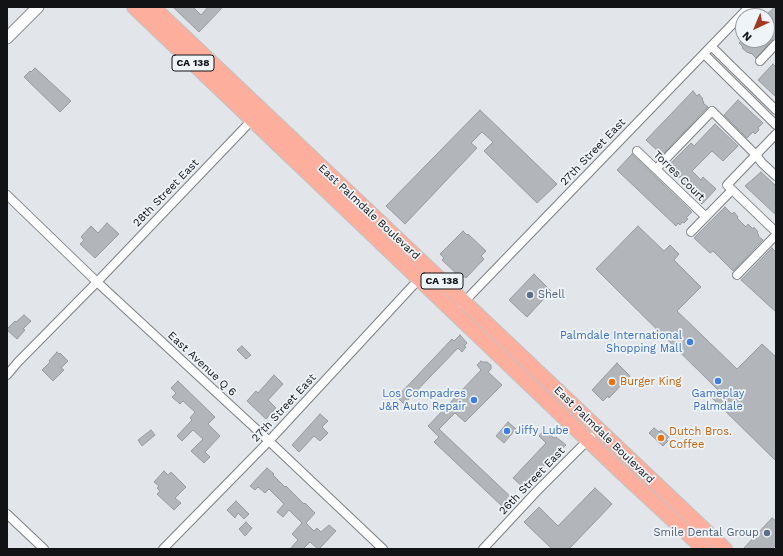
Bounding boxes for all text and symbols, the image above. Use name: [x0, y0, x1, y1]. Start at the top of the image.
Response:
north arrow: [735, 8, 775, 48]
text: N: [740, 29, 754, 44]
road number: CA 138: [172, 55, 214, 71]
street label: 27th Street East: [558, 116, 628, 188]
street label: Torres Court: [651, 148, 707, 204]
street label: 28th Street East: [130, 156, 202, 230]
street label: East Palmdale Boulevard: [316, 162, 422, 262]
road number: CA 138: [421, 273, 463, 289]
place label: Shell: [538, 288, 565, 302]
marker: Shell: [525, 290, 535, 300]
street label: East Avenue Q 6: [165, 329, 239, 399]
place label: Palmdale International Shopping Mall: [560, 329, 682, 355]
marker: Palmdale International Shopping Mall: [685, 337, 695, 347]
street label: 27th Street East: [249, 371, 319, 445]
place label: Burger King: [620, 375, 681, 389]
marker: Gameplay Palmdale: [713, 376, 723, 386]
marker: Burger King: [607, 377, 617, 387]
street label: East Palmdale Boulevard: [551, 384, 657, 486]
place label: Los Compadres J&R Auto Repair: [379, 387, 466, 413]
place label: Gameplay Palmdale: [692, 387, 744, 413]
marker: Los Compadres J&R Auto Repair: [469, 395, 479, 405]
place label: Jiffy Lube: [515, 424, 569, 438]
place label: Dutch Bros. Coffee: [669, 425, 732, 451]
marker: Jiffy Lube: [502, 426, 512, 436]
marker: Dutch Bros. Coffee: [656, 433, 666, 443]
street label: 26th Street East: [496, 444, 568, 518]
place label: Smile Dental Group: [654, 526, 759, 540]
marker: Smile Dental Group: [762, 528, 772, 538]

